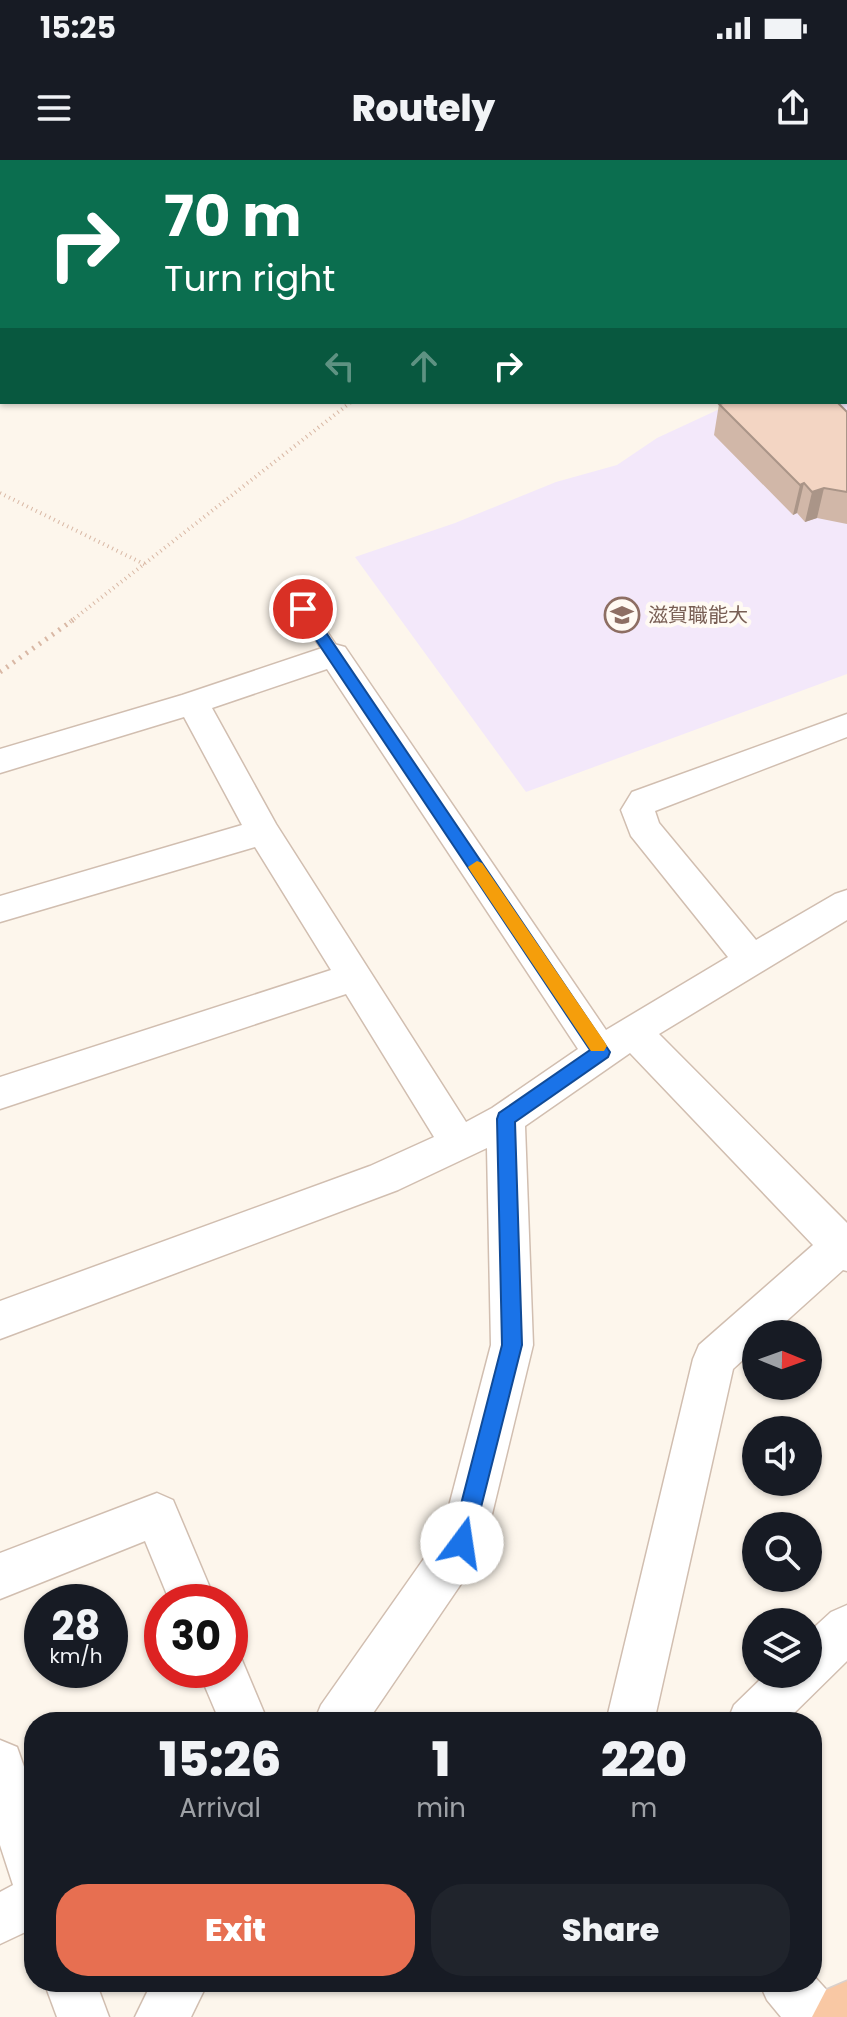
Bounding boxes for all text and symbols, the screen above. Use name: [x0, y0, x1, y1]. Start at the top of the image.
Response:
text: 15:25: [40, 6, 116, 49]
text: Routely: [352, 83, 495, 134]
icon: menu: [32, 86, 76, 130]
icon: share: [771, 86, 815, 130]
text: 70 m: [164, 177, 302, 256]
icon: right: [32, 192, 136, 296]
text: Turn right: [164, 253, 335, 304]
icon: left: [318, 344, 362, 388]
icon: ahead: [402, 344, 446, 388]
icon: right: [486, 344, 530, 388]
pin: [269, 575, 337, 643]
icon: arrive: [281, 587, 325, 631]
school or university icon: 滋賀職能大: [603, 596, 641, 634]
place label: 滋賀職能大: [648, 601, 748, 629]
north arrow: [742, 1320, 822, 1400]
map controls: [742, 1320, 822, 1688]
button: sound: [742, 1416, 822, 1496]
position arrow: [420, 1501, 504, 1585]
button: search: [742, 1512, 822, 1592]
speed limit sign: 30: [144, 1584, 248, 1688]
text: 28: [52, 1598, 100, 1654]
button: layers: [742, 1608, 822, 1688]
text: km/h: [49, 1642, 103, 1670]
text: 15:26: [159, 1726, 281, 1793]
text: 1: [432, 1726, 450, 1793]
text: 220: [601, 1726, 687, 1793]
text: Arrival: [179, 1790, 261, 1826]
text: min: [416, 1790, 466, 1826]
text: m: [631, 1790, 657, 1826]
button: Exit: [56, 1884, 415, 1976]
button: Share: [431, 1884, 790, 1976]

